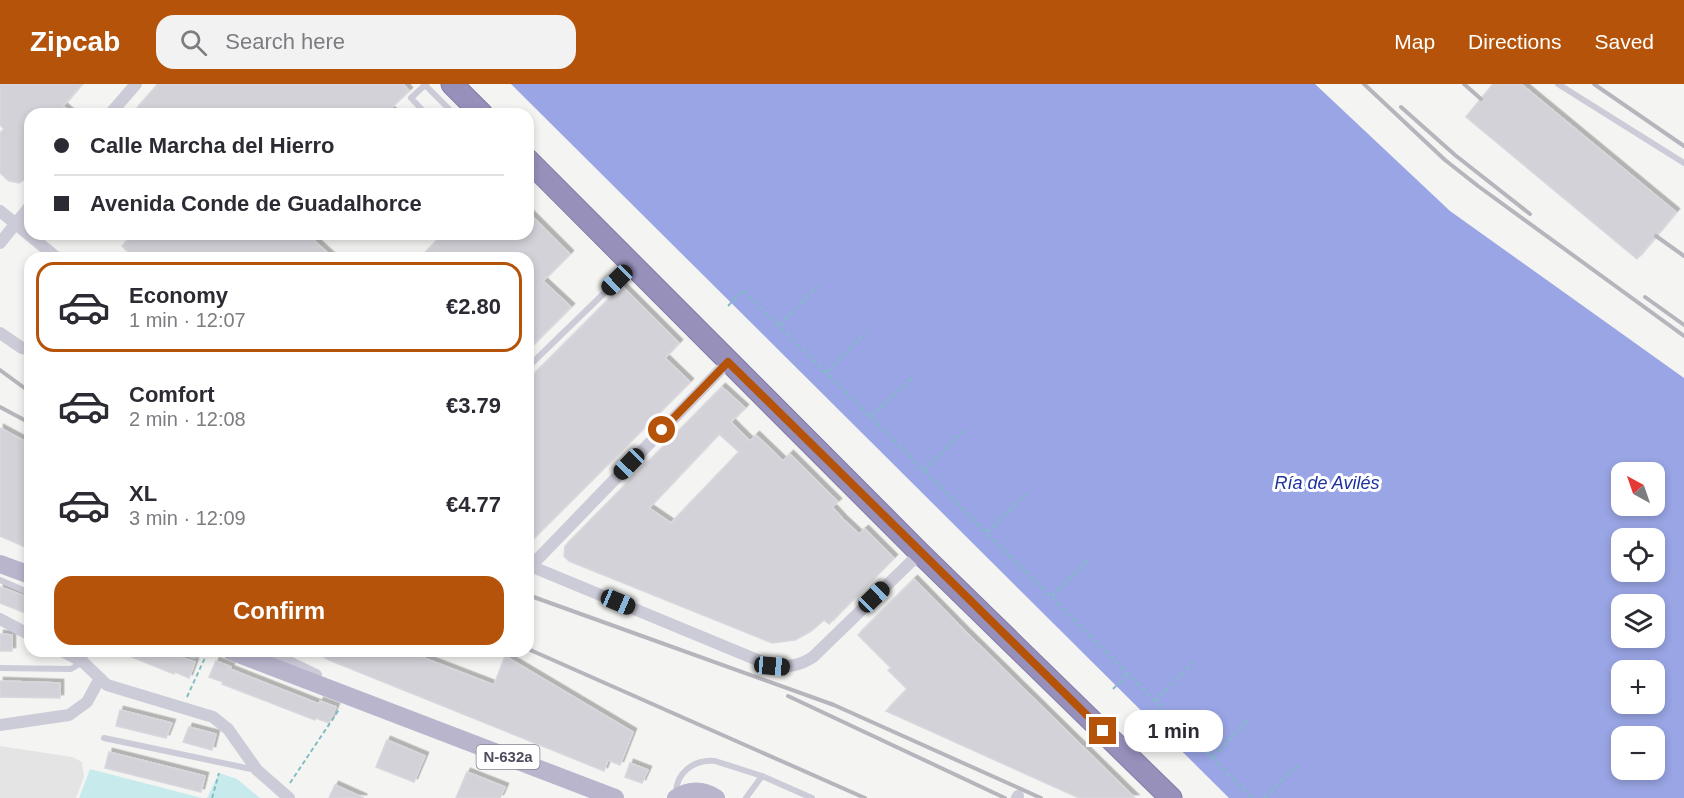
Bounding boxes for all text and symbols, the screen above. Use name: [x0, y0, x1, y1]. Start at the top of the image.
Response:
search box: [156, 15, 576, 69]
text: Zipcab: [30, 26, 120, 57]
icon: search: [177, 26, 210, 59]
text: Search here: [225, 29, 345, 54]
text: Map: [1394, 30, 1435, 53]
text: Directions: [1468, 30, 1561, 53]
text: Saved: [1594, 30, 1654, 53]
text: Calle Marcha del Hierro: [90, 133, 335, 158]
text: Avenida Conde de Guadalhorce: [90, 191, 422, 216]
car: [598, 261, 636, 299]
icon: car: [57, 280, 111, 334]
text: Economy: [129, 283, 228, 308]
text: €2.80: [446, 294, 501, 319]
text: 1 min · 12:07: [129, 309, 246, 331]
icon: car: [57, 379, 111, 433]
text: Comfort: [129, 382, 215, 407]
text: €3.79: [446, 393, 501, 418]
text: 2 min · 12:08: [129, 408, 246, 430]
route start: [648, 416, 675, 443]
car: [610, 445, 648, 483]
north arrow: [1611, 462, 1665, 516]
map controls: [1611, 462, 1665, 780]
water label: Ría de Avilés: [1274, 473, 1380, 493]
icon: car: [57, 478, 111, 532]
text: XL: [129, 481, 157, 506]
text: €4.77: [446, 492, 501, 517]
text: 3 min · 12:09: [129, 507, 246, 529]
button: locate: [1611, 528, 1665, 582]
button: Confirm: [54, 576, 504, 645]
car: [855, 578, 893, 616]
car: [598, 587, 638, 617]
button: layers: [1611, 594, 1665, 648]
car: [753, 655, 791, 677]
button: +: [1611, 660, 1665, 714]
callout: 1 min: [1124, 710, 1223, 752]
route end: [1089, 717, 1116, 744]
text: 1 min: [1147, 720, 1200, 742]
button: −: [1611, 726, 1665, 780]
road number: N-632a: [476, 745, 540, 769]

